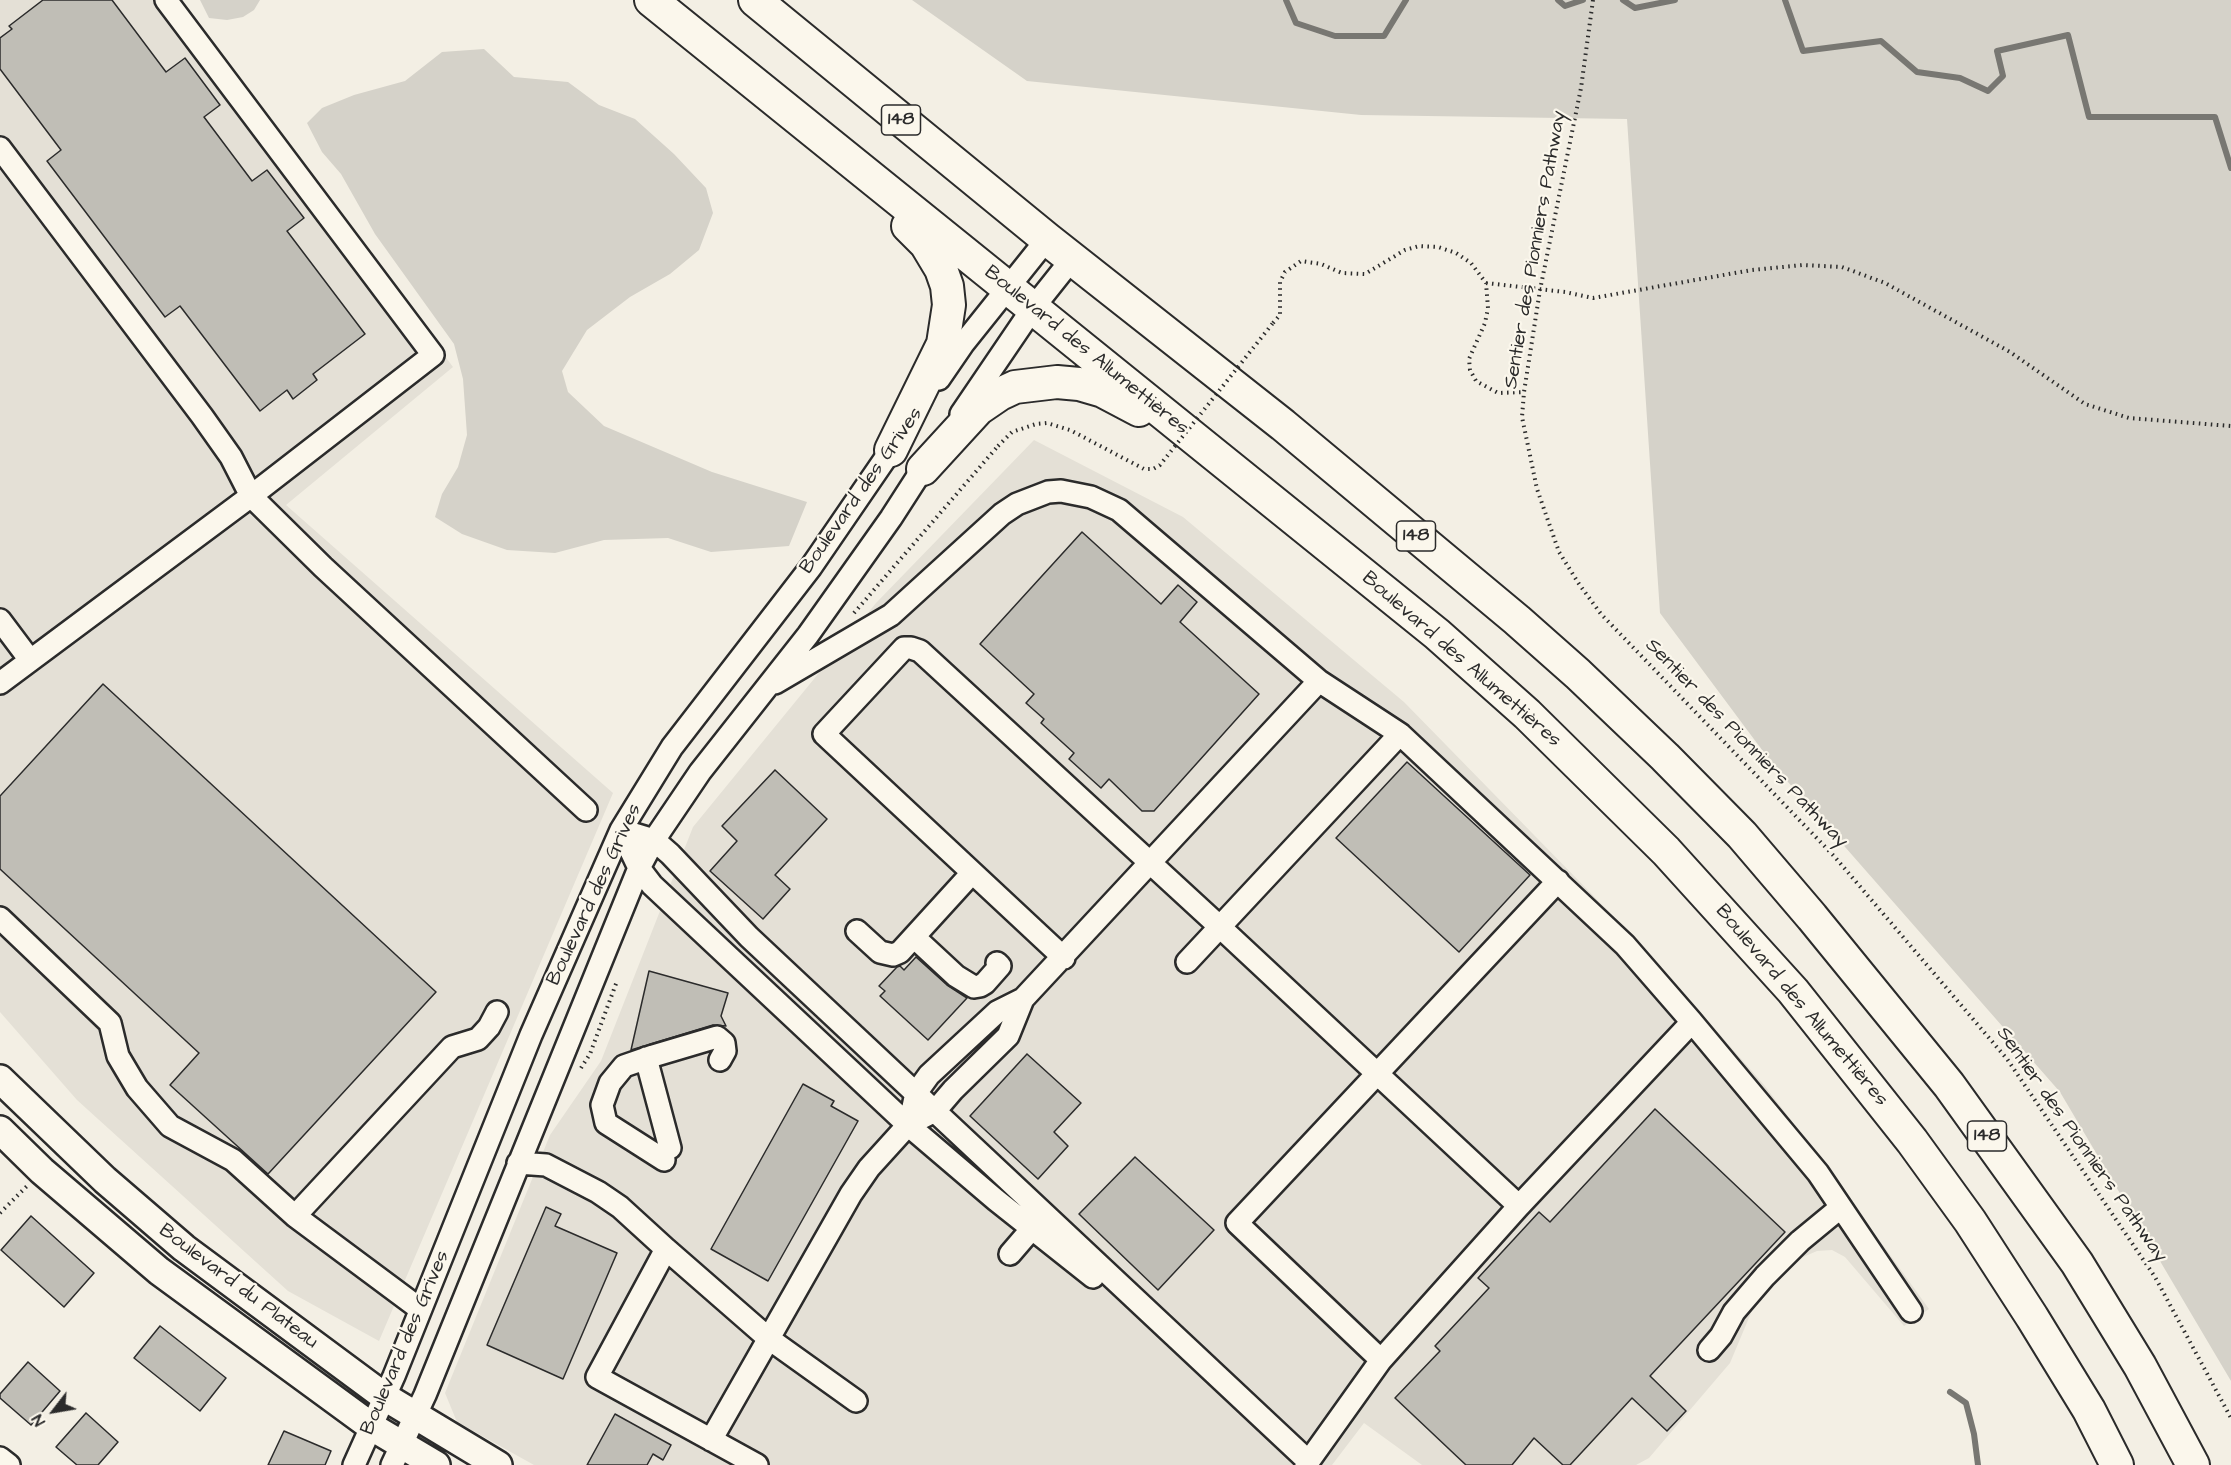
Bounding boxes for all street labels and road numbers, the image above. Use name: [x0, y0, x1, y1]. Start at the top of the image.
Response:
road number: 148: [882, 105, 920, 135]
street label: Sentier des Pionniers Pathway: [1500, 109, 1572, 391]
street label: Boulevard des Allumettières: [979, 261, 1193, 441]
street label: Boulevard des Grives: [795, 403, 929, 579]
road number: 148: [1396, 521, 1436, 551]
street label: Boulevard des Allumettières: [1356, 567, 1566, 753]
street label: Sentier des Pionniers Pathway: [1639, 634, 1853, 854]
street label: Boulevard des Grives: [542, 800, 648, 990]
street label: Boulevard des Allumettières: [1709, 900, 1893, 1112]
street label: Sentier des Pionniers Pathway: [1990, 1023, 2172, 1267]
road number: 148: [1968, 1121, 2006, 1151]
street label: Boulevard du Plateau: [154, 1219, 322, 1355]
street label: Boulevard des Grives: [356, 1247, 456, 1439]

